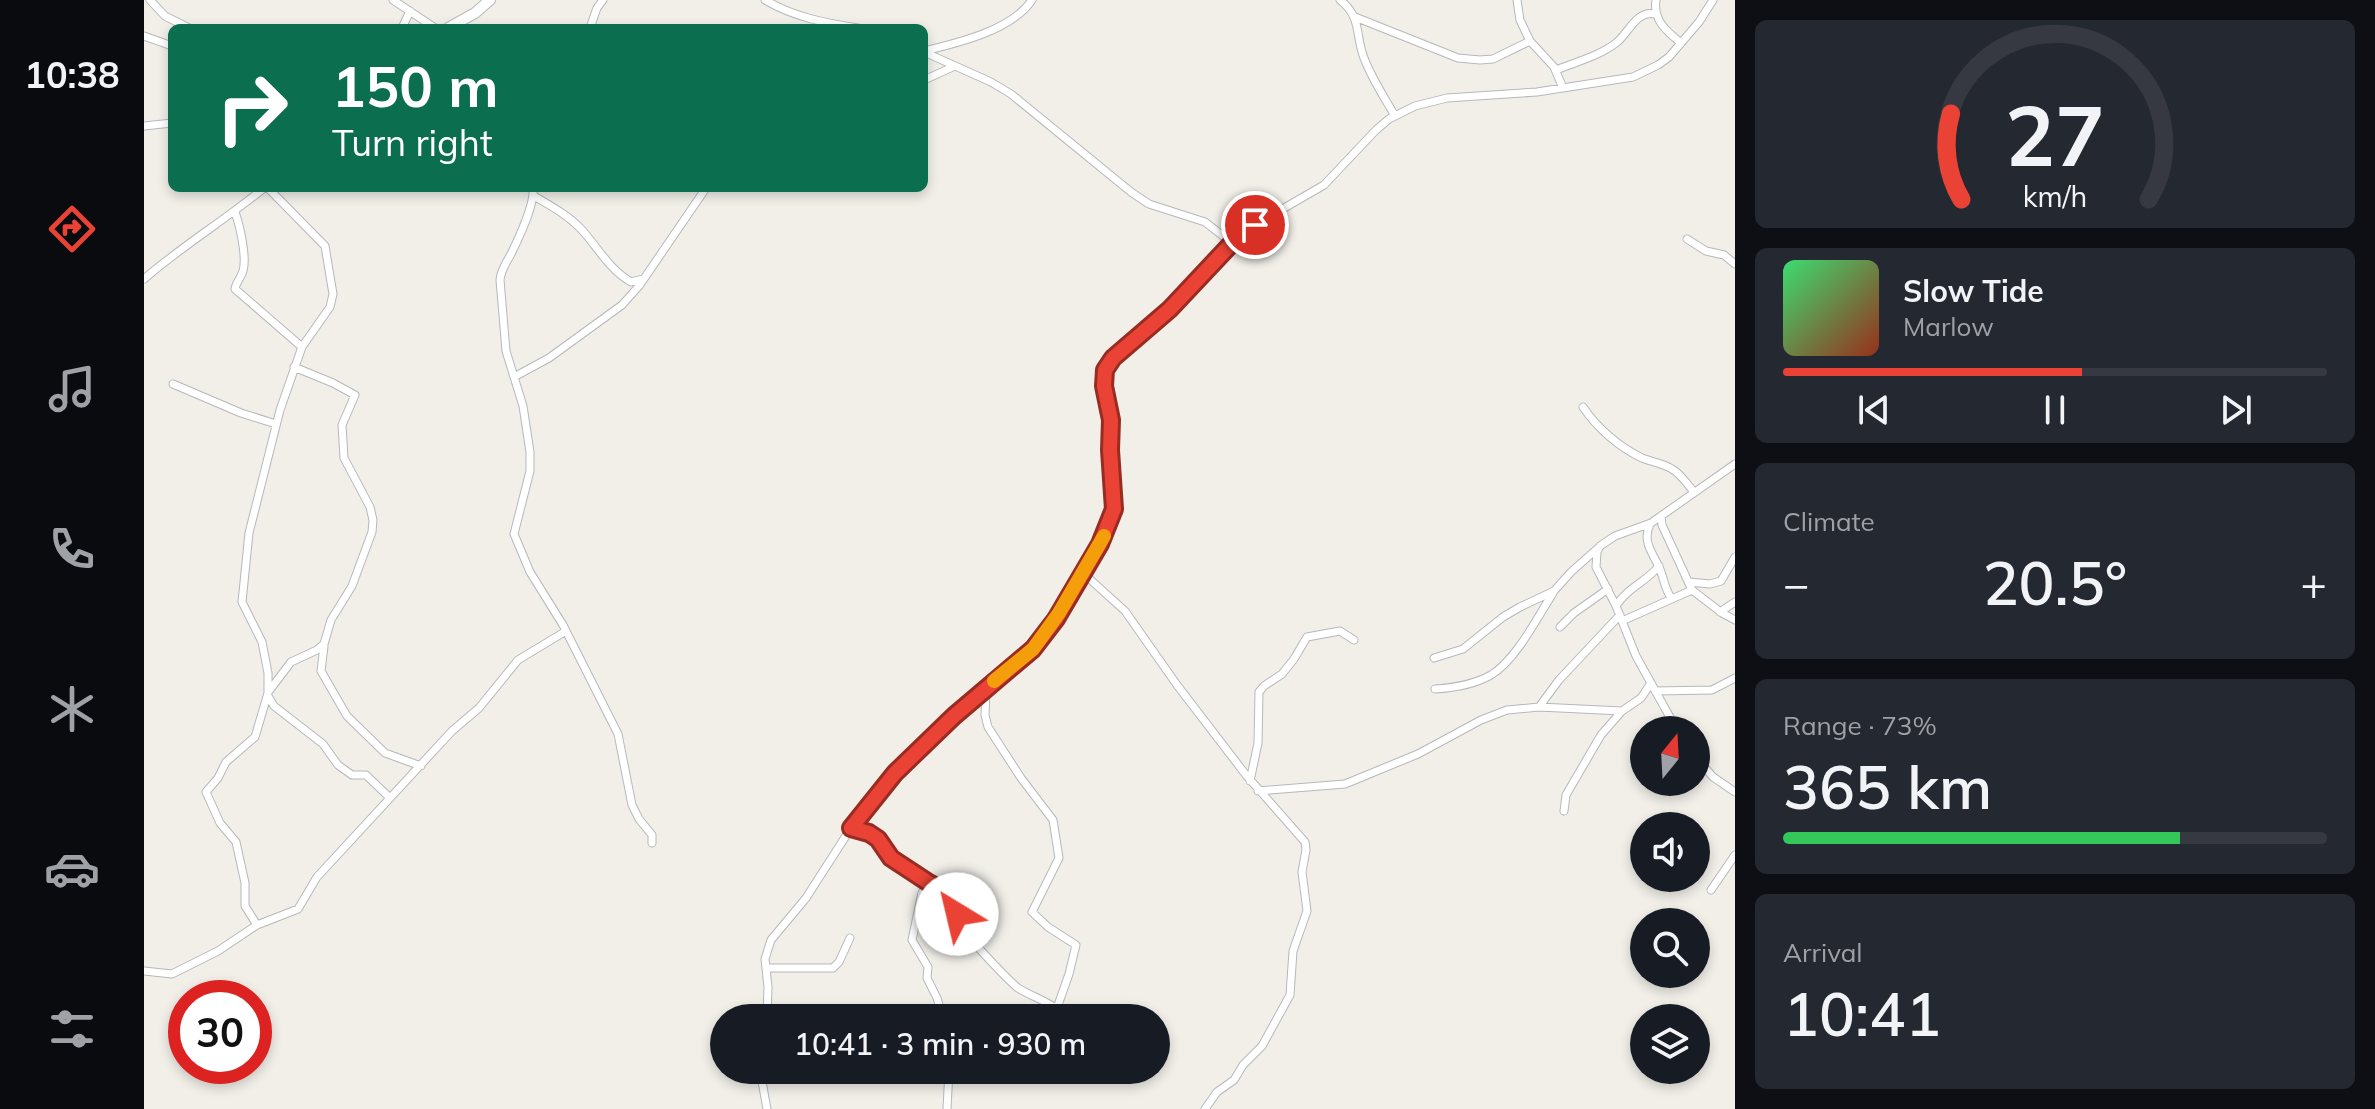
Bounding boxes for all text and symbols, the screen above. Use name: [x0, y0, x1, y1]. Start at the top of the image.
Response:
text: 150 m: [332, 51, 499, 121]
text: 10:38: [24, 52, 120, 97]
icon: right: [200, 56, 304, 160]
text: 27: [2005, 82, 2105, 187]
text: Turn right: [332, 120, 493, 165]
text: km/h: [2023, 178, 2087, 214]
pin: [1221, 191, 1289, 259]
icon: directions: [44, 201, 100, 257]
icon: arrive: [1233, 203, 1277, 247]
text: Slow Tide: [1903, 272, 2044, 310]
text: Marlow: [1903, 310, 1994, 343]
icon: music: [44, 361, 100, 417]
icon: previous: [1852, 388, 1896, 432]
icon: pause: [2033, 388, 2077, 432]
icon: next: [2214, 388, 2258, 432]
text: Climate: [1783, 505, 1875, 538]
icon: phone: [44, 521, 100, 577]
text: 20.5°: [1983, 545, 2127, 620]
text: −: [1783, 556, 1809, 611]
text: +: [2301, 556, 2327, 611]
icon: climate: [44, 681, 100, 737]
text: Range · 73%: [1783, 709, 1937, 742]
north arrow: [1630, 716, 1710, 796]
map controls: [1630, 716, 1710, 1084]
text: 365 km: [1783, 749, 1992, 824]
button: sound: [1630, 812, 1710, 892]
icon: car: [44, 841, 100, 897]
position arrow: [915, 872, 999, 956]
button: search: [1630, 908, 1710, 988]
text: Arrival: [1783, 936, 1863, 969]
text: 10:41: [1783, 976, 1941, 1051]
speed limit sign: 30: [168, 980, 272, 1084]
icon: filters: [44, 1001, 100, 1057]
button: layers: [1630, 1004, 1710, 1084]
text: 10:41 · 3 min · 930 m: [794, 1025, 1086, 1063]

